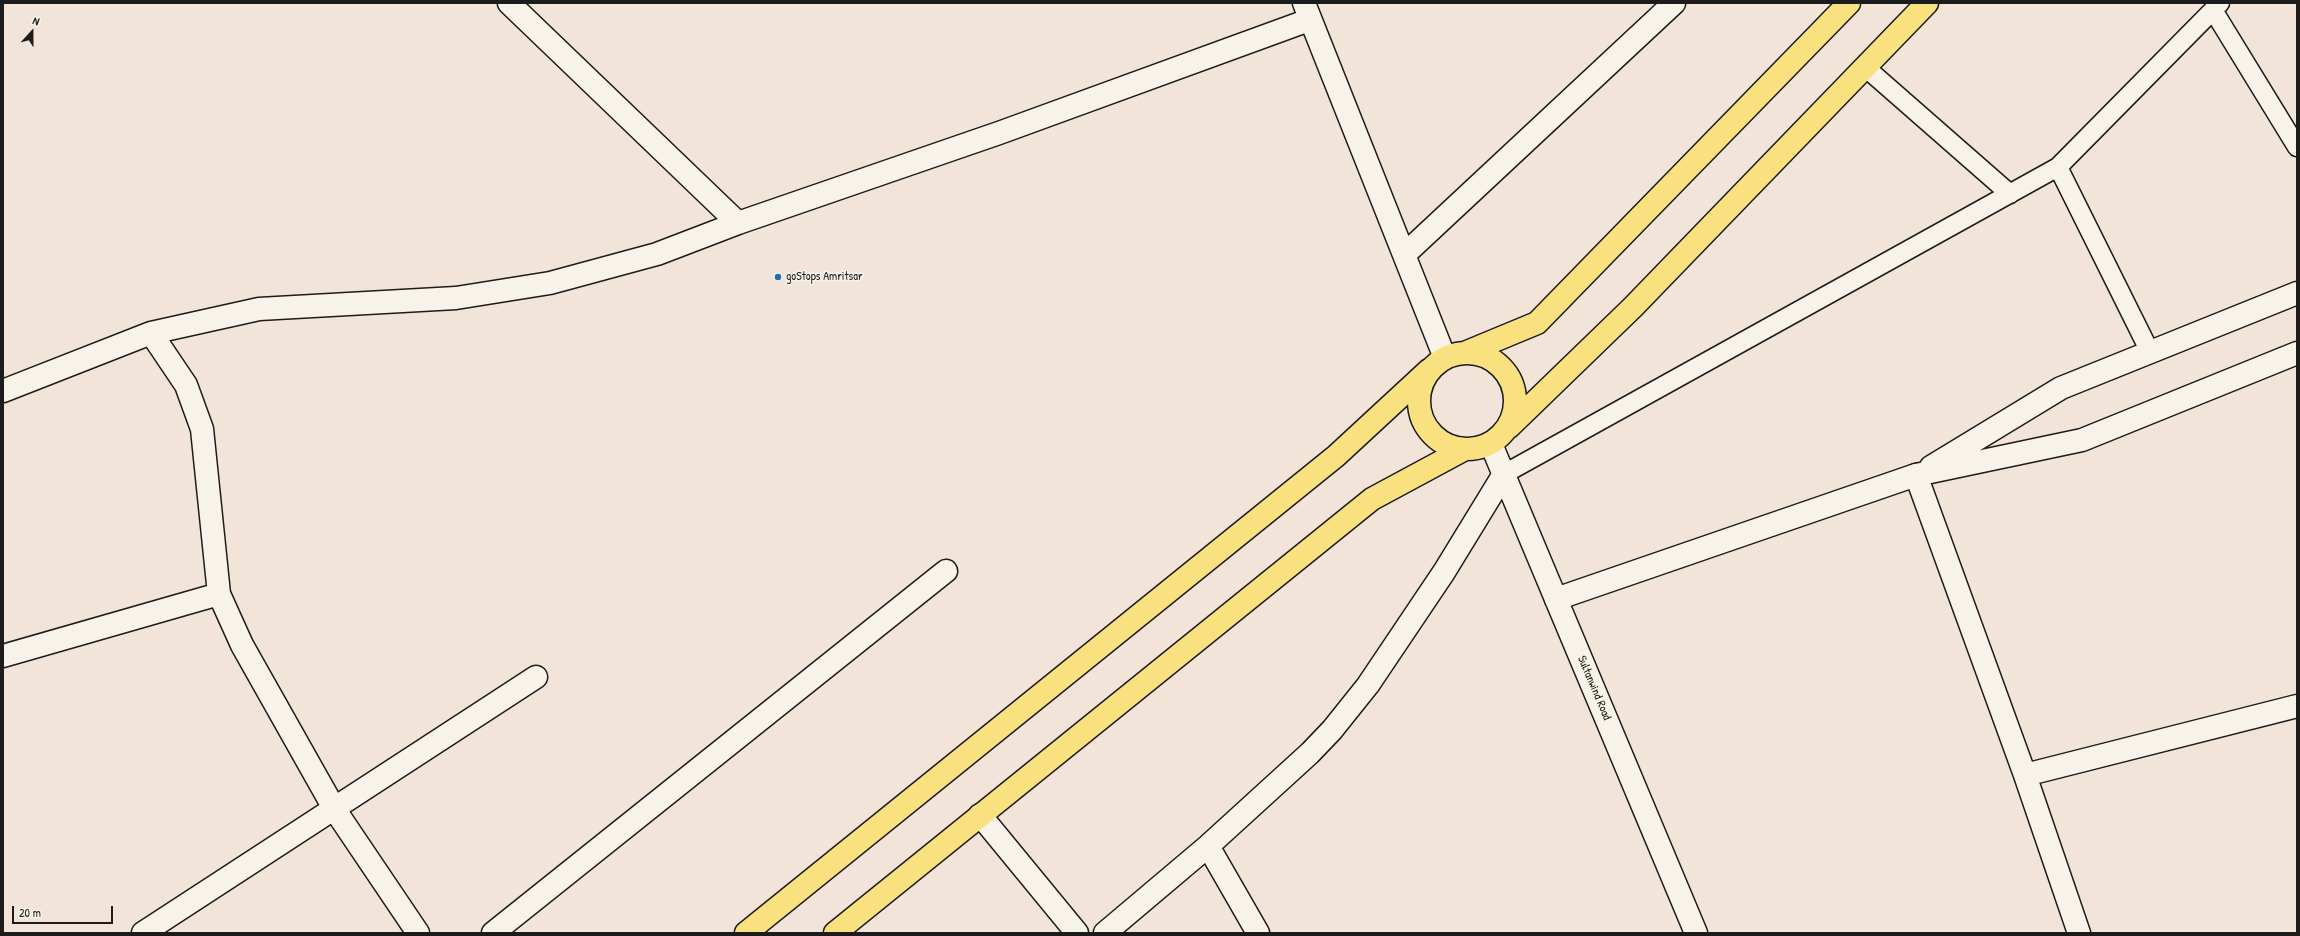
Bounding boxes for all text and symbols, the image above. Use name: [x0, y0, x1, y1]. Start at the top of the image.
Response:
north arrow: [12, 12, 52, 52]
text: N: [31, 13, 42, 28]
place label: goStops Amritsar: [786, 270, 863, 284]
marker: goStops Amritsar: [773, 272, 783, 282]
street label: Sultanwind Road: [1574, 654, 1614, 722]
scale bar: [14, 898, 115, 924]
text: 20 m: [19, 904, 41, 921]

